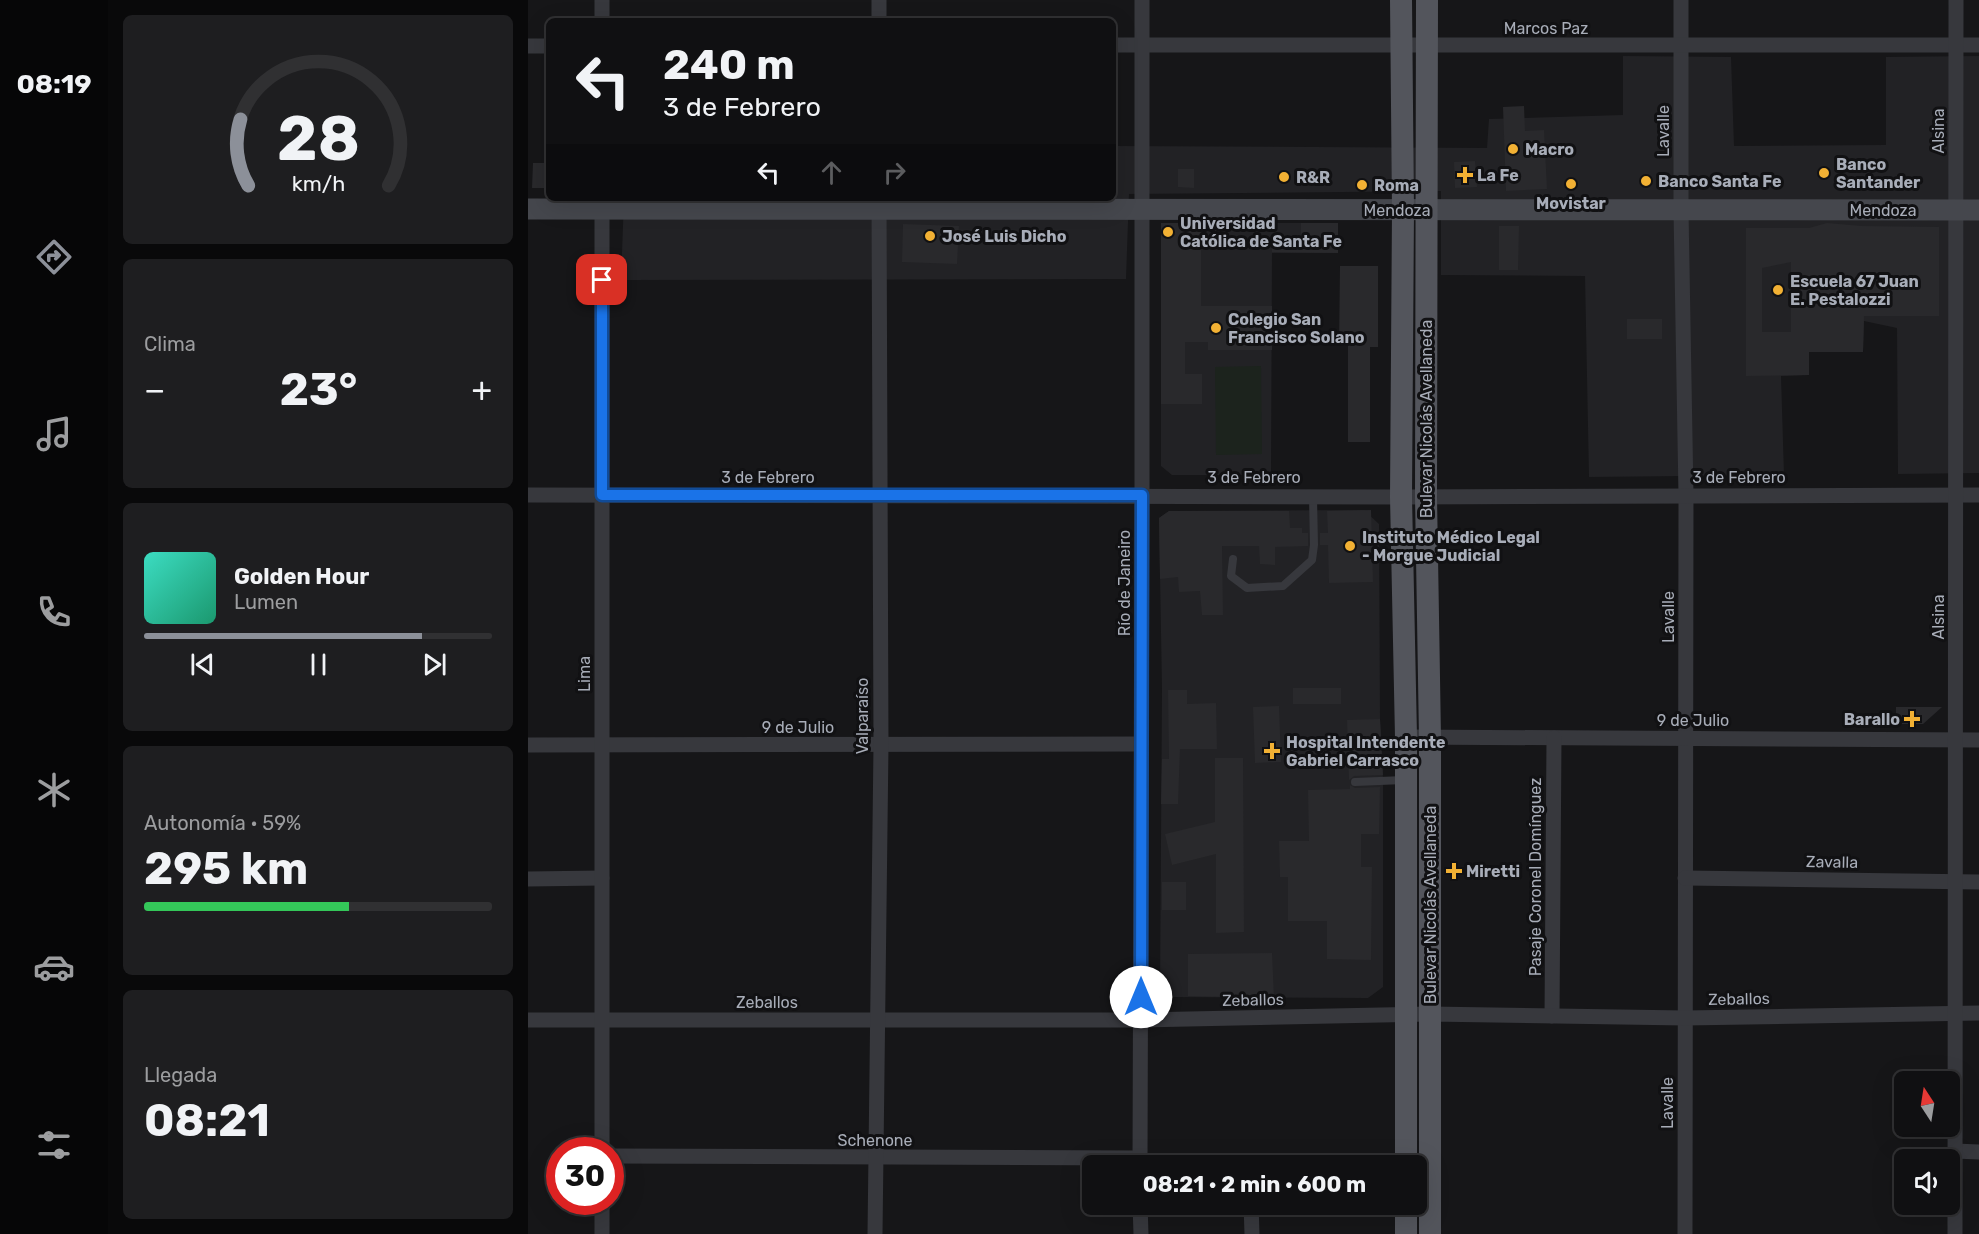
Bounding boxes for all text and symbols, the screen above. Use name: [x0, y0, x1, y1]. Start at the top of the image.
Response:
street label: Marcos Paz: [1504, 19, 1588, 38]
text: 240 m: [663, 40, 795, 90]
icon: left: [564, 42, 642, 120]
text: 08:19: [16, 68, 92, 100]
text: 3 de Febrero: [663, 91, 821, 123]
text: 28: [277, 103, 359, 177]
street label: Lavalle: [1654, 105, 1673, 157]
street label: Alsina: [1929, 108, 1948, 154]
place label: Macro: [1525, 140, 1574, 159]
marker: Macro: [1506, 142, 1520, 156]
place label: Banco Santander: [1836, 155, 1921, 192]
icon: left: [752, 156, 785, 189]
icon: ahead: [815, 156, 848, 189]
icon: right: [878, 156, 911, 189]
place label: La Fe: [1477, 166, 1519, 185]
marker: Banco Santander: [1817, 166, 1831, 180]
place label: R&R: [1296, 168, 1330, 187]
marker: La Fe: [1458, 168, 1472, 182]
marker: R&R: [1277, 170, 1291, 184]
text: km/h: [291, 172, 345, 197]
place label: Banco Santa Fe: [1658, 172, 1781, 191]
marker: Banco Santa Fe: [1639, 174, 1653, 188]
place label: Roma: [1374, 176, 1419, 195]
marker: Movistar: [1564, 177, 1578, 191]
marker: Roma: [1355, 178, 1369, 192]
place label: Movistar: [1536, 194, 1607, 213]
street label: Mendoza: [1364, 201, 1430, 220]
street label: Mendoza: [1850, 201, 1916, 220]
place label: Universidad Católica de Santa Fe: [1180, 214, 1342, 251]
marker: Universidad Católica de Santa Fe: [1161, 225, 1175, 239]
place label: José Luis Dicho: [942, 227, 1067, 246]
marker: José Luis Dicho: [923, 229, 937, 243]
icon: directions: [33, 236, 75, 278]
pin: [576, 254, 627, 305]
icon: arrive: [585, 263, 618, 296]
place label: Escuela 67 Juan E. Pestalozzi: [1790, 272, 1919, 309]
marker: Escuela 67 Juan E. Pestalozzi: [1771, 283, 1785, 297]
place label: Colegio San Francisco Solano: [1228, 310, 1365, 347]
street label: Bulevar Nicolás Avellaneda: [1417, 320, 1436, 518]
marker: Colegio San Francisco Solano: [1209, 321, 1223, 335]
text: Clima: [144, 332, 196, 356]
text: 23°: [280, 363, 357, 416]
text: −: [144, 370, 165, 409]
text: +: [471, 370, 492, 409]
icon: music: [33, 413, 75, 455]
street label: 3 de Febrero: [721, 468, 815, 487]
street label: 3 de Febrero: [1207, 468, 1301, 487]
street label: 3 de Febrero: [1692, 468, 1786, 487]
place label: Instituto Médico Legal - Morgue Judicial: [1362, 528, 1540, 565]
street label: Río de Janeiro: [1115, 530, 1134, 636]
marker: Instituto Médico Legal - Morgue Judicial: [1343, 539, 1357, 553]
text: Golden Hour: [234, 563, 369, 590]
text: Lumen: [234, 590, 298, 614]
icon: phone: [33, 591, 75, 633]
street label: Lavalle: [1659, 591, 1678, 643]
street label: Alsina: [1929, 594, 1948, 640]
icon: previous: [186, 648, 219, 681]
icon: pause: [302, 648, 335, 681]
icon: next: [418, 648, 451, 681]
street label: Lima: [575, 656, 594, 692]
street label: Valparaíso: [853, 678, 872, 754]
place label: Barallo: [1844, 710, 1900, 729]
street label: 9 de Julio: [1657, 711, 1729, 730]
marker: Barallo: [1905, 712, 1919, 726]
street label: 9 de Julio: [762, 718, 834, 737]
place label: Hospital Intendente Gabriel Carrasco: [1286, 733, 1446, 770]
marker: Hospital Intendente Gabriel Carrasco: [1263, 742, 1281, 760]
icon: climate: [33, 769, 75, 811]
street label: Pasaje Coronel Domínguez: [1526, 778, 1545, 976]
street label: Bulevar Nicolás Avellaneda: [1421, 806, 1440, 1004]
text: Autonomía · 59%: [144, 811, 301, 835]
text: 295 km: [144, 842, 308, 895]
street label: Zavalla: [1806, 852, 1858, 872]
place label: Miretti: [1466, 862, 1520, 881]
marker: Miretti: [1447, 864, 1461, 878]
icon: car: [33, 946, 75, 988]
position arrow: [1109, 965, 1173, 1029]
street label: Zeballos: [1708, 989, 1770, 1009]
street label: Zeballos: [1222, 990, 1284, 1010]
street label: Zeballos: [736, 993, 798, 1012]
text: Llegada: [144, 1063, 217, 1087]
north arrow: [1894, 1071, 1960, 1137]
map controls: [1894, 1071, 1960, 1215]
street label: Lavalle: [1658, 1077, 1677, 1129]
text: 08:21: [144, 1094, 270, 1147]
icon: filters: [33, 1124, 75, 1166]
street label: Schenone: [837, 1131, 913, 1150]
speed limit sign: 30: [546, 1137, 624, 1215]
button: sound: [1894, 1149, 1960, 1215]
text: 08:21 · 2 min · 600 m: [1143, 1171, 1366, 1198]

